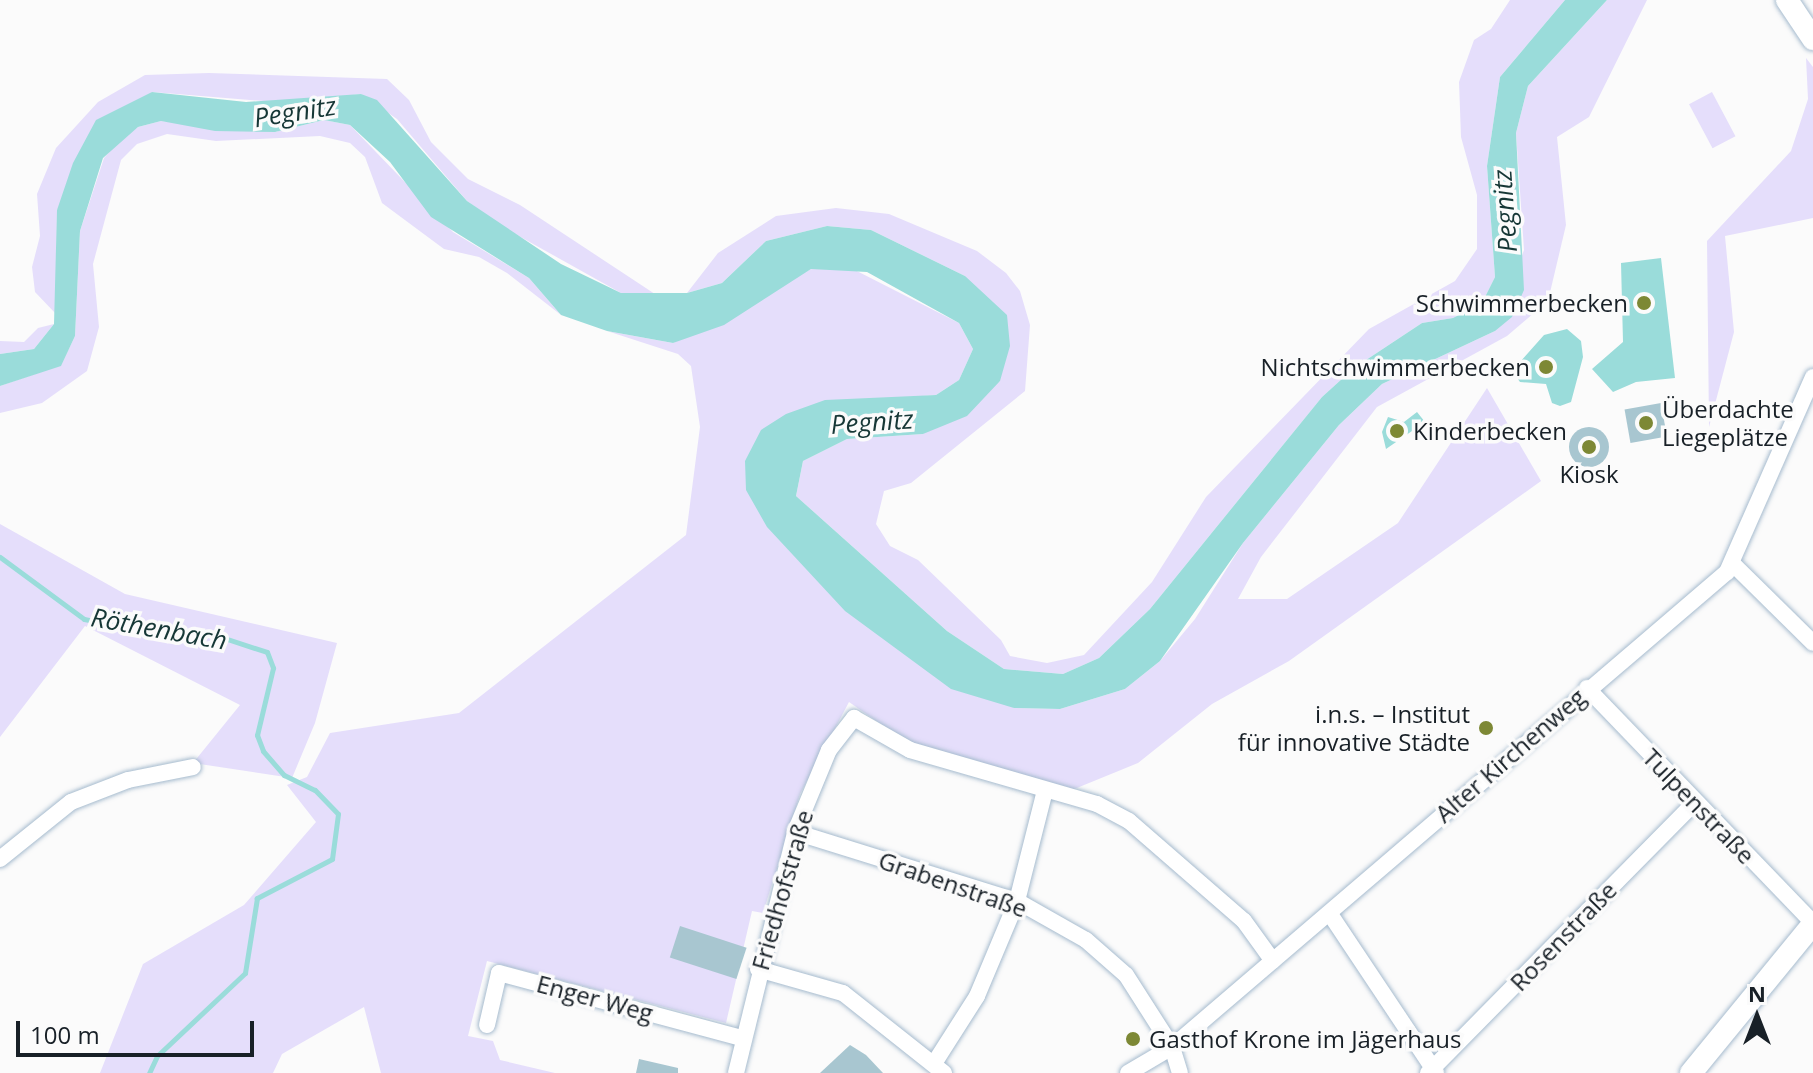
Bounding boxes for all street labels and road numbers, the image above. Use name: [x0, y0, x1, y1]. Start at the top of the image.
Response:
street label: Alter Kirchenweg: [1429, 682, 1591, 828]
street label: Tulpenstraße: [1637, 743, 1761, 869]
street label: Friedhofstraße: [745, 807, 819, 973]
street label: Grabenstraße: [875, 845, 1031, 923]
street label: Rosenstraße: [1504, 875, 1622, 997]
street label: Enger Weg: [534, 969, 656, 1027]

